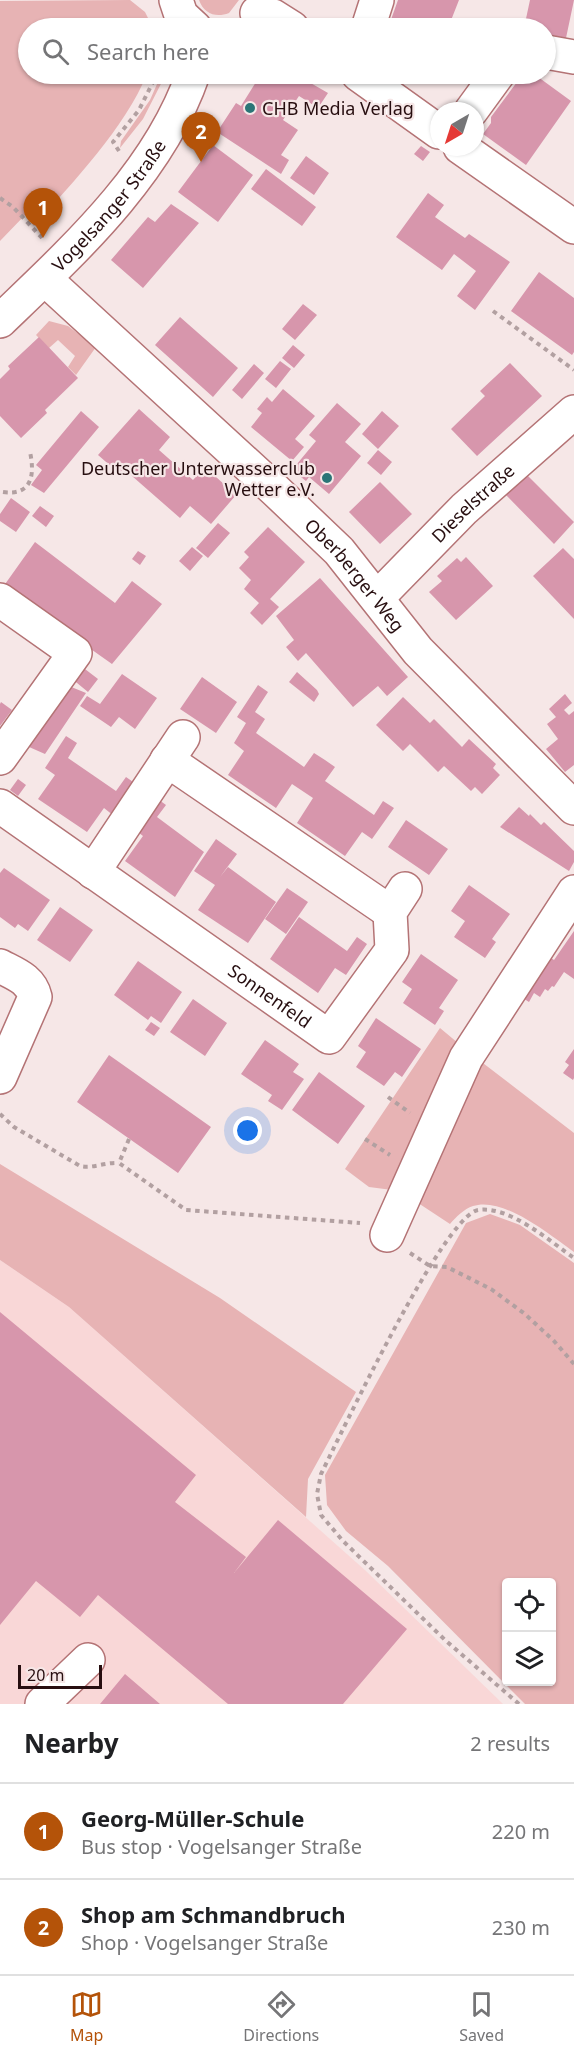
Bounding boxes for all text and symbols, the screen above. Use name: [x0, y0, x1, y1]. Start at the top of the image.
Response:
search box: [18, 18, 556, 84]
icon: search: [39, 35, 72, 68]
text: Search here: [87, 36, 209, 66]
place label: CHB Media Verlag: [262, 96, 414, 120]
marker: CHB Media Verlag: [243, 101, 257, 115]
north arrow: [430, 102, 484, 156]
pin: 2: [182, 112, 220, 162]
street label: Vogelsanger Straße: [46, 135, 171, 277]
pin: 1: [24, 188, 63, 238]
place label: Deutscher Unterwasserclub Wetter e.V.: [81, 456, 315, 501]
street label: Dieselstraße: [426, 458, 519, 547]
marker: Deutscher Unterwasserclub Wetter e.V.: [320, 471, 334, 485]
street label: Oberberger Weg: [300, 513, 410, 637]
street label: Sonnenfeld: [224, 958, 316, 1033]
your location: [233, 1116, 262, 1145]
map controls: [502, 1578, 556, 1686]
button: locate: [502, 1578, 556, 1632]
button: layers: [502, 1632, 556, 1686]
scale bar: [18, 1662, 102, 1690]
text: 20 m: [27, 1664, 64, 1686]
text: Nearby: [24, 1725, 119, 1761]
text: 2 results: [470, 1730, 550, 1757]
text: Georg-Müller-Schule: [81, 1803, 304, 1833]
text: 1: [38, 1818, 49, 1845]
text: 220 m: [492, 1818, 550, 1845]
text: Bus stop · Vogelsanger Straße: [81, 1833, 362, 1860]
text: Shop am Schmandbruch: [81, 1899, 345, 1929]
text: 2: [38, 1914, 49, 1941]
text: 230 m: [492, 1914, 550, 1941]
text: Shop · Vogelsanger Straße: [81, 1929, 328, 1956]
tab: Map: [70, 1988, 103, 2046]
tab: Directions: [243, 1988, 319, 2046]
tab: Saved: [459, 1988, 504, 2046]

